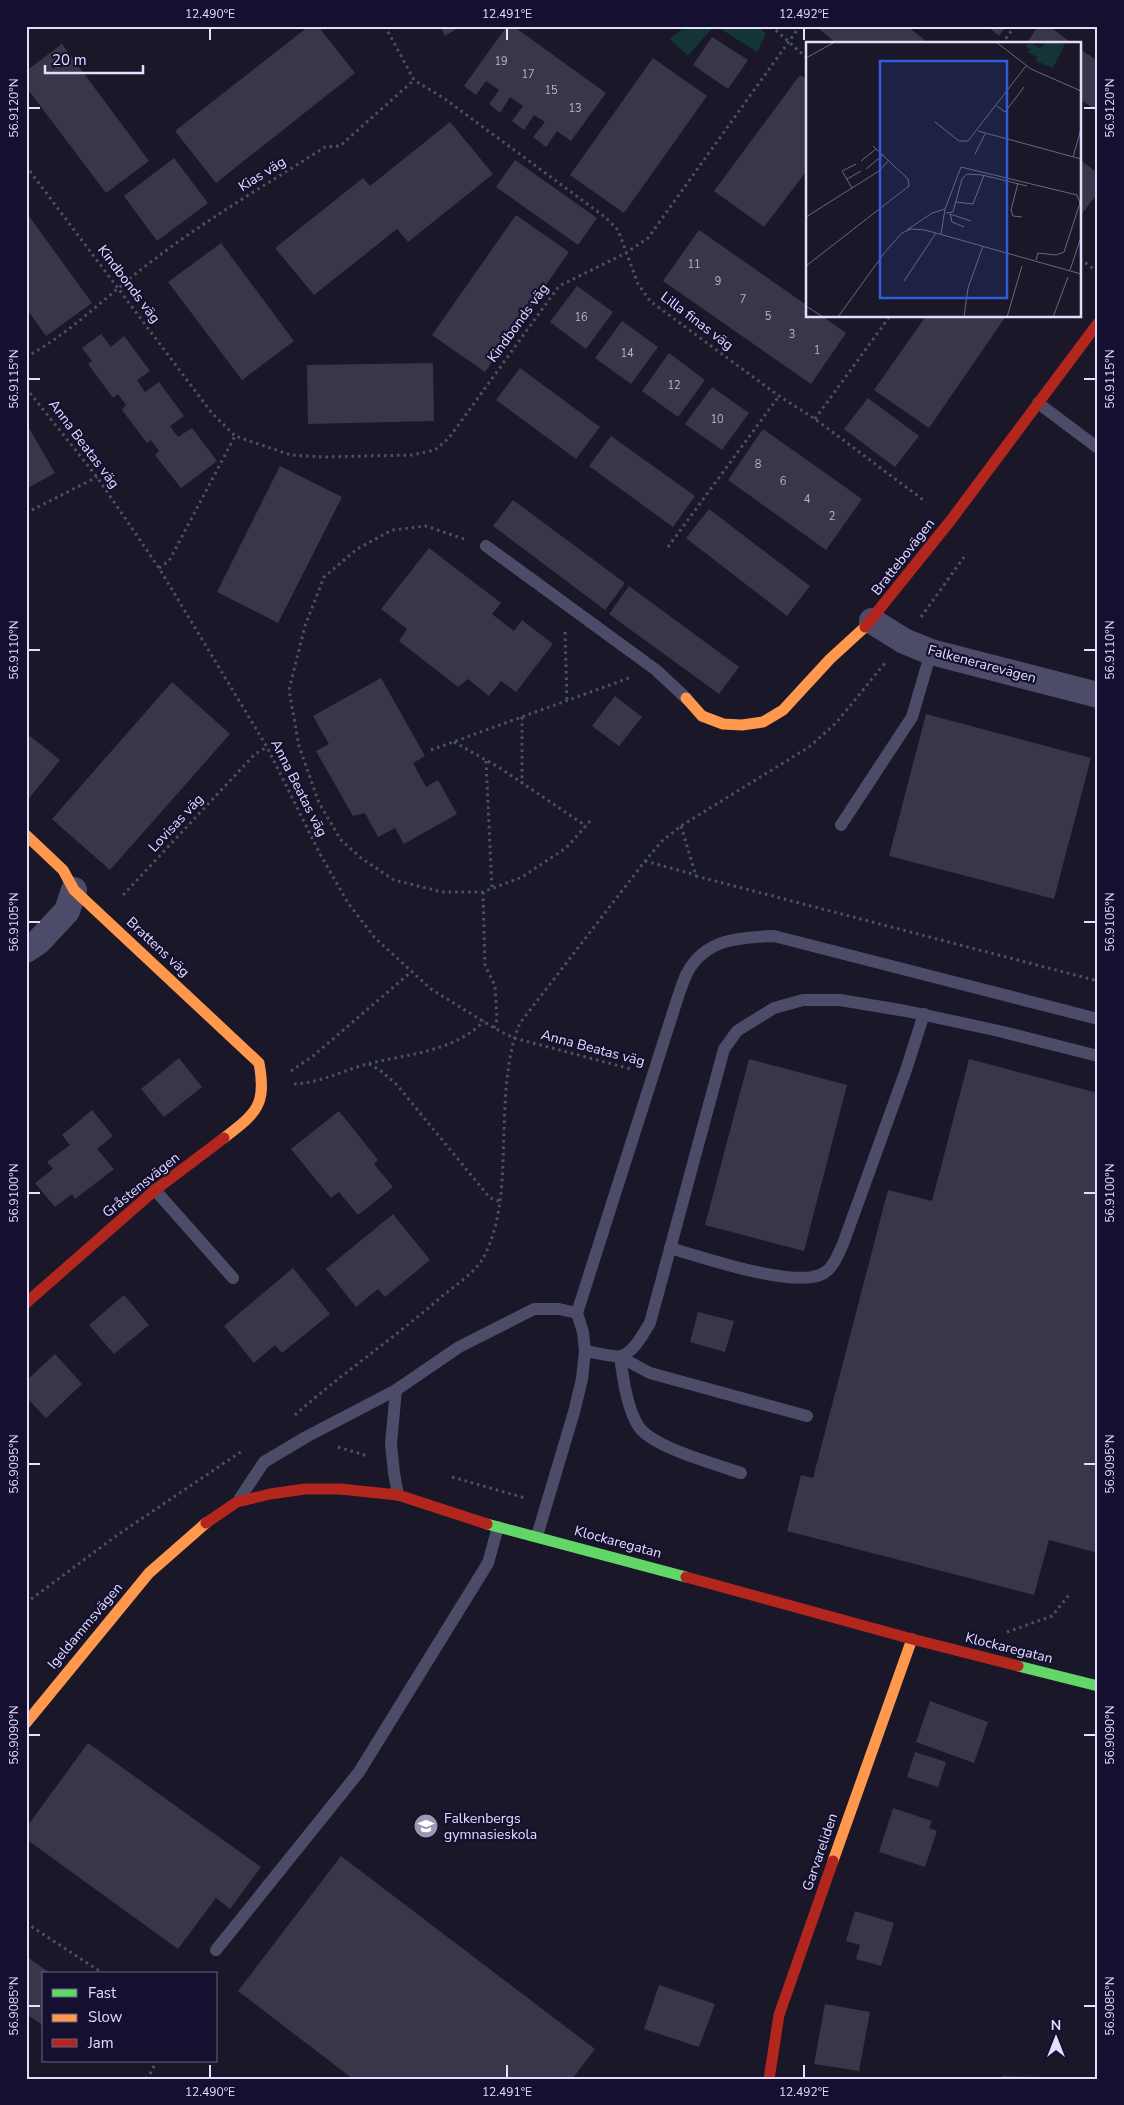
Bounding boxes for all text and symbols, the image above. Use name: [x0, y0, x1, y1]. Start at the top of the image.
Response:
text: 12.490°E: [185, 6, 235, 22]
text: 12.491°E: [482, 6, 532, 22]
text: 12.492°E: [779, 6, 829, 22]
scale bar: [45, 42, 142, 74]
inset map: [806, 42, 1082, 318]
text: 20 m: [52, 50, 87, 70]
house number: 19: [494, 54, 508, 69]
house number: 17: [521, 67, 535, 82]
text: 56.9120°N: [6, 78, 22, 138]
text: 56.9120°N: [1102, 78, 1118, 138]
house number: 15: [544, 83, 558, 98]
house number: 13: [568, 101, 582, 116]
street label: Kias väg: [235, 152, 289, 196]
street label: Kindbonds väg: [93, 241, 165, 327]
house number: 11: [687, 257, 701, 272]
house number: 9: [715, 274, 721, 289]
street label: Kindbonds väg: [483, 280, 553, 366]
street label: Lilla finas väg: [657, 287, 737, 355]
house number: 7: [740, 292, 746, 307]
house number: 5: [765, 309, 772, 324]
house number: 16: [574, 310, 588, 325]
house number: 3: [789, 327, 795, 342]
house number: 1: [814, 343, 820, 358]
house number: 14: [620, 346, 634, 361]
text: 56.9115°N: [6, 349, 22, 409]
text: 56.9115°N: [1102, 349, 1118, 409]
house number: 12: [667, 378, 681, 393]
street label: Anna Beatas väg: [44, 396, 124, 492]
house number: 10: [710, 412, 724, 427]
house number: 8: [755, 457, 762, 472]
house number: 6: [780, 474, 787, 489]
house number: 4: [804, 492, 811, 507]
house number: 2: [829, 509, 835, 524]
street label: Brattebovägen: [867, 515, 939, 599]
text: 56.9110°N: [6, 620, 22, 680]
text: 56.9110°N: [1102, 620, 1118, 680]
street label: Falkenerarevägen: [926, 640, 1038, 688]
street label: Anna Beatas väg: [266, 736, 332, 840]
street label: Lovisas väg: [144, 790, 208, 856]
text: 56.9105°N: [6, 892, 22, 952]
text: 56.9105°N: [1102, 892, 1118, 952]
street label: Brattens väg: [122, 913, 194, 981]
street label: Anna Beatas väg: [539, 1025, 647, 1071]
street label: Gråstensvägen: [98, 1148, 184, 1222]
text: 56.9100°N: [6, 1163, 22, 1223]
text: 56.9100°N: [1102, 1163, 1118, 1223]
text: 56.9095°N: [6, 1434, 22, 1494]
text: 56.9095°N: [1102, 1434, 1118, 1494]
street label: Klockaregatan: [572, 1521, 664, 1563]
street label: Igeldammsvägen: [43, 1579, 127, 1673]
street label: Klockaregatan: [963, 1628, 1055, 1668]
text: 56.9090°N: [6, 1705, 22, 1765]
text: 56.9090°N: [1102, 1705, 1118, 1765]
place label: Falkenbergs gymnasieskola: [444, 1809, 537, 1844]
street label: Garvareliden: [798, 1811, 842, 1893]
school or university icon: Falkenbergs gymnasieskola: [413, 1813, 439, 1839]
legend: [42, 1972, 218, 2062]
text: 56.9085°N: [6, 1976, 22, 2036]
text: 56.9085°N: [1102, 1976, 1118, 2036]
text: Fast: [88, 1983, 117, 2003]
text: Slow: [88, 2007, 123, 2027]
north arrow: [1032, 2012, 1082, 2062]
text: N: [1051, 2016, 1061, 2035]
text: Jam: [87, 2033, 114, 2053]
text: 12.490°E: [185, 2084, 235, 2100]
text: 12.491°E: [482, 2084, 532, 2100]
text: 12.492°E: [779, 2084, 829, 2100]

